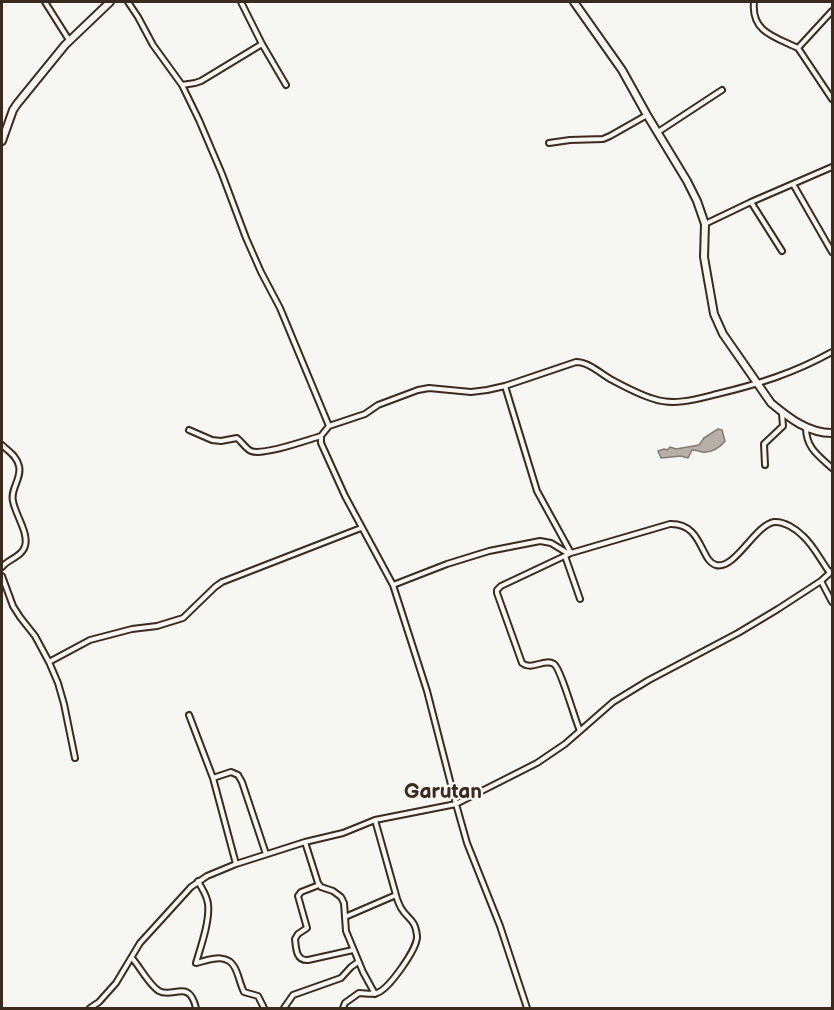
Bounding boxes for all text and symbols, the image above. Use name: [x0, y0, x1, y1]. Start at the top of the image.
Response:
district label: Garutan: [404, 780, 482, 806]

